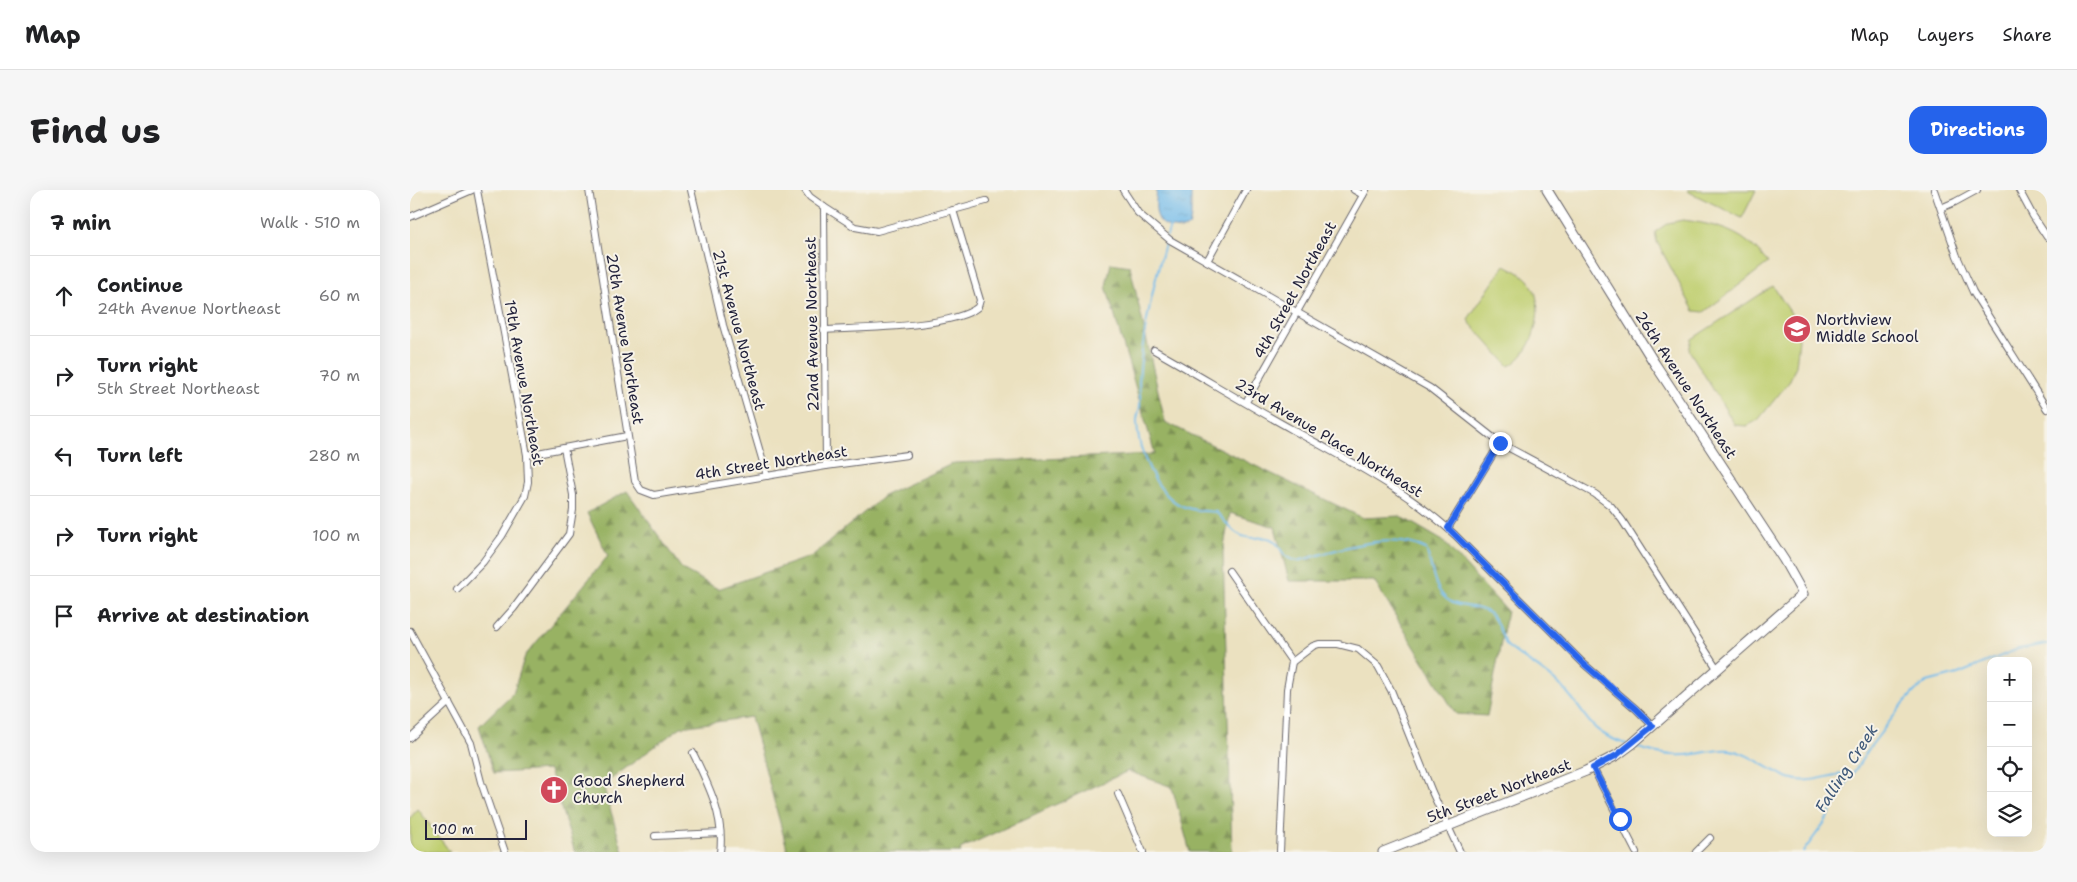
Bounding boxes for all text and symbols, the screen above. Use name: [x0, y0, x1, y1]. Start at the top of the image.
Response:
text: Map: [25, 19, 81, 51]
text: Map: [1851, 23, 1889, 47]
text: Layers: [1917, 23, 1974, 47]
text: Share: [2002, 23, 2052, 47]
button: Directions: [1909, 106, 2047, 154]
text: Find us: [30, 107, 161, 154]
text: 7 min: [50, 209, 111, 237]
text: Walk · 510 m: [260, 212, 360, 233]
street label: 4th Street Northeast: [1249, 218, 1341, 362]
street label: 22nd Avenue Northeast: [800, 236, 824, 412]
street label: 21st Avenue Northeast: [708, 247, 770, 413]
street label: 20th Avenue Northeast: [602, 252, 648, 426]
text: Continue: [97, 273, 183, 298]
icon: ahead: [50, 282, 78, 310]
text: 60 m: [319, 285, 360, 306]
text: 24th Avenue Northeast: [97, 298, 281, 319]
street label: 19th Avenue Northeast: [500, 298, 548, 468]
street label: 26th Avenue Northeast: [1631, 307, 1741, 463]
place label: Northview Middle School: [1816, 310, 1919, 347]
school or university icon: Northview Middle School: [1782, 314, 1812, 344]
text: Turn right: [97, 353, 198, 378]
icon: right: [50, 362, 78, 390]
text: 70 m: [319, 365, 360, 386]
street label: 23rd Avenue Place Northeast: [1231, 374, 1427, 502]
text: 5th Street Northeast: [97, 378, 260, 399]
route end: [1489, 432, 1512, 455]
street label: 4th Street Northeast: [693, 441, 849, 485]
icon: left: [50, 442, 78, 470]
text: Turn left: [97, 443, 183, 468]
text: 280 m: [308, 445, 360, 466]
icon: right: [50, 522, 78, 550]
text: Turn right: [97, 523, 198, 548]
text: 100 m: [312, 525, 360, 546]
icon: arrive: [50, 602, 78, 630]
text: Arrive at destination: [97, 603, 309, 628]
map controls: [1987, 657, 2032, 837]
button: +: [1987, 657, 2032, 702]
button: −: [1987, 702, 2032, 747]
water label: Falling Creek: [1810, 720, 1883, 816]
button: locate: [1987, 747, 2032, 792]
street label: 5th Street Northeast: [1424, 754, 1574, 828]
place label: Good Shepherd Church: [573, 771, 685, 808]
church icon: Good Shepherd Church: [539, 775, 569, 805]
button: layers: [1987, 792, 2032, 837]
route start: [1609, 808, 1632, 831]
scale bar: [425, 817, 528, 840]
text: 100 m: [432, 820, 474, 838]

